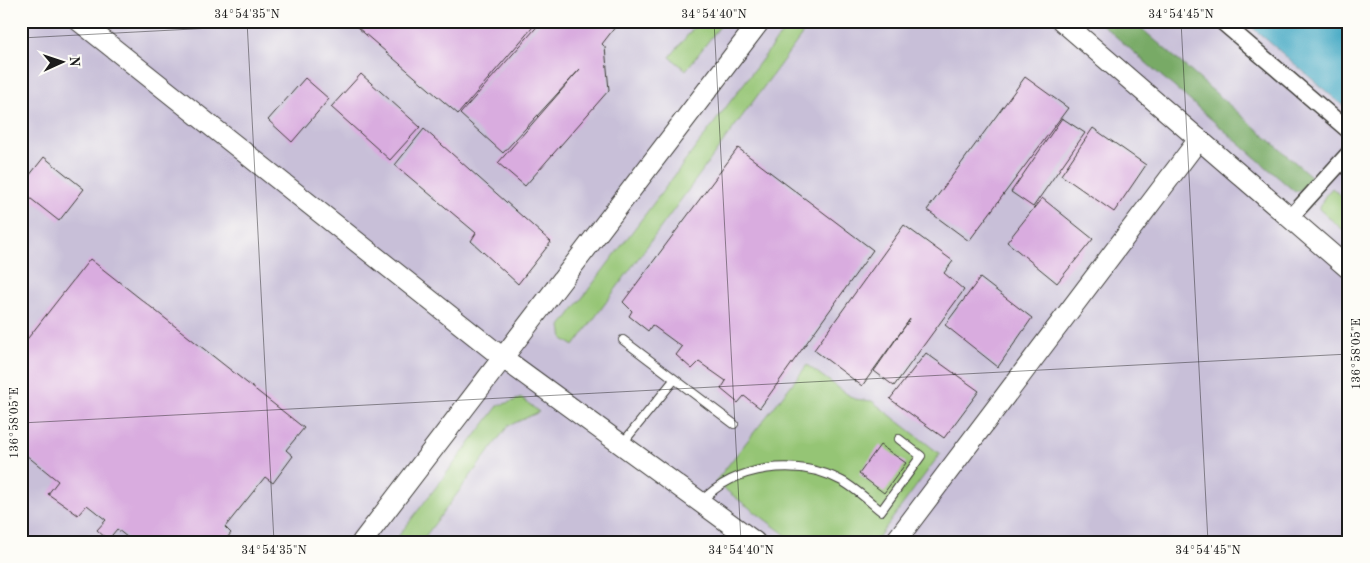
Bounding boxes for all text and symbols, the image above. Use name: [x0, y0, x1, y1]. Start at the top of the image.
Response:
text: 34°54'35"N: [214, 8, 280, 21]
text: 34°54'40"N: [681, 8, 747, 21]
text: 34°54'45"N: [1148, 8, 1214, 21]
north arrow: [38, 38, 88, 88]
text: N: [67, 56, 81, 67]
text: 136°58'05"E: [1350, 318, 1363, 390]
text: 136°58'05"E: [8, 387, 21, 459]
text: 34°54'35"N: [241, 544, 307, 557]
text: 34°54'40"N: [708, 544, 774, 557]
text: 34°54'45"N: [1175, 544, 1241, 557]

